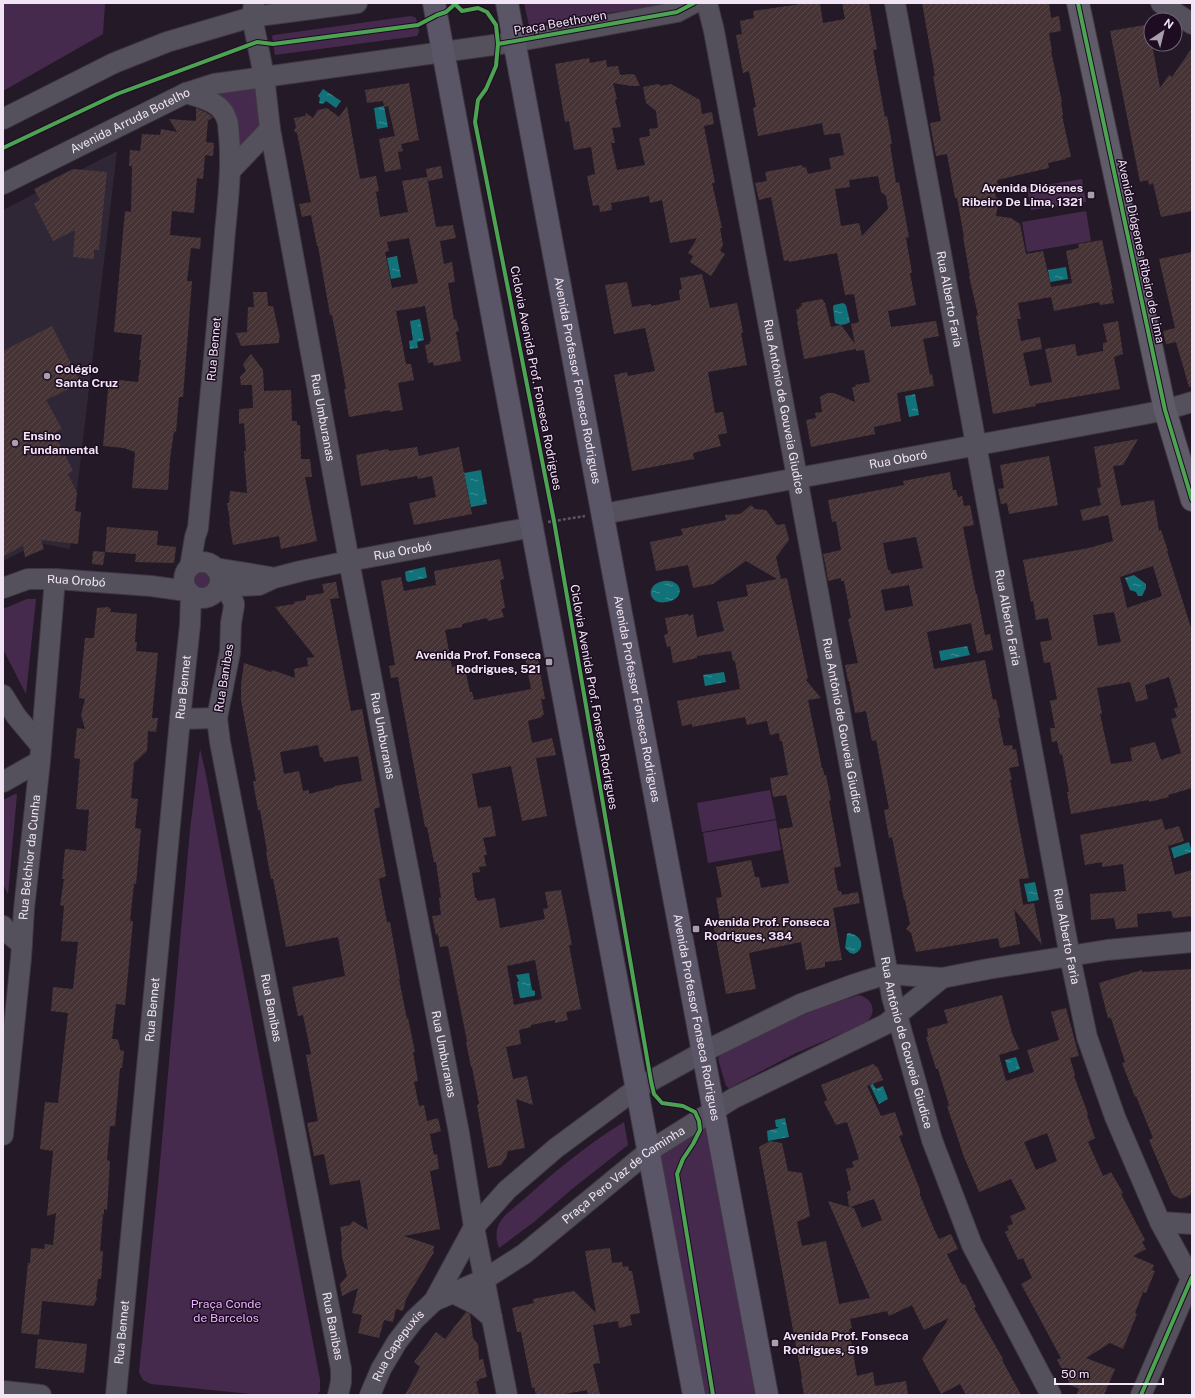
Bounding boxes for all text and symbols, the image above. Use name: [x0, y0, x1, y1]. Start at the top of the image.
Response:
street label: Praça Beethoven: [512, 8, 608, 38]
north arrow: [1143, 12, 1183, 52]
text: N: [1162, 16, 1176, 31]
street label: Avenida Arruda Botelho: [68, 85, 192, 156]
street label: Avenida Diógenes Ribeiro de Lima: [1115, 158, 1167, 344]
place label: Avenida Diógenes Ribeiro De Lima, 1321: [962, 181, 1083, 209]
marker: Avenida Diógenes Ribeiro De Lima, 1321: [1086, 190, 1096, 200]
street label: Rua Alberto Faria: [934, 250, 965, 348]
street label: Ciclovia Avenida Prof. Fonseca Rodrigues: [507, 265, 565, 491]
street label: Avenida Professor Fonseca Rodrigues: [551, 276, 604, 485]
street label: Rua Bennet: [204, 316, 224, 382]
street label: Rua Antônio de Gouveia Giudice: [761, 318, 807, 495]
place label: Colégio Santa Cruz: [55, 362, 118, 390]
marker: Colégio Santa Cruz: [42, 371, 52, 381]
street label: Rua Umburanas: [308, 373, 338, 462]
place label: Ensino Fundamental: [23, 429, 99, 457]
marker: Ensino Fundamental: [10, 438, 20, 448]
street label: Rua Oboró: [868, 447, 928, 472]
street label: Rua Orobó: [373, 539, 433, 563]
street label: Rua Alberto Faria: [992, 569, 1023, 667]
street label: Rua Orobó: [47, 572, 106, 590]
street label: Ciclovia Avenida Prof. Fonseca Rodrigues: [567, 583, 621, 811]
street label: Avenida Professor Fonseca Rodrigues: [611, 594, 663, 804]
street label: Rua Antônio de Gouveia Giudice: [820, 637, 865, 814]
street label: Rua Banibas: [212, 643, 236, 713]
place label: Avenida Prof. Fonseca Rodrigues, 521: [415, 648, 541, 676]
street label: Rua Bennet: [173, 654, 194, 720]
marker: Avenida Prof. Fonseca Rodrigues, 521: [544, 657, 554, 667]
street label: Rua Umburanas: [367, 691, 398, 781]
street label: Rua Belchior da Cunha: [16, 794, 43, 920]
street label: Rua Alberto Faria: [1051, 887, 1083, 986]
street label: Avenida Professor Fonseca Rodrigues: [670, 913, 723, 1122]
place label: Avenida Prof. Fonseca Rodrigues, 384: [704, 915, 830, 943]
marker: Avenida Prof. Fonseca Rodrigues, 384: [691, 924, 701, 934]
street label: Rua Antônio de Gouveia Giudice: [878, 956, 936, 1131]
street label: Rua Banibas: [258, 973, 285, 1043]
street label: Rua Bennet: [142, 977, 163, 1043]
street label: Rua Umburanas: [429, 1009, 459, 1099]
street label: Praça Pero Vaz de Caminha: [559, 1123, 687, 1227]
street label: Rua Banibas: [319, 1291, 346, 1361]
park label: Praça Conde de Barcelos: [191, 1297, 262, 1325]
street label: Rua Bennet: [112, 1299, 132, 1365]
street label: Rua Capepuxis: [370, 1307, 427, 1384]
place label: Avenida Prof. Fonseca Rodrigues, 519: [783, 1329, 909, 1357]
marker: Avenida Prof. Fonseca Rodrigues, 519: [770, 1338, 780, 1348]
scale bar: [1055, 1360, 1163, 1386]
text: 50 m: [1061, 1367, 1089, 1381]

